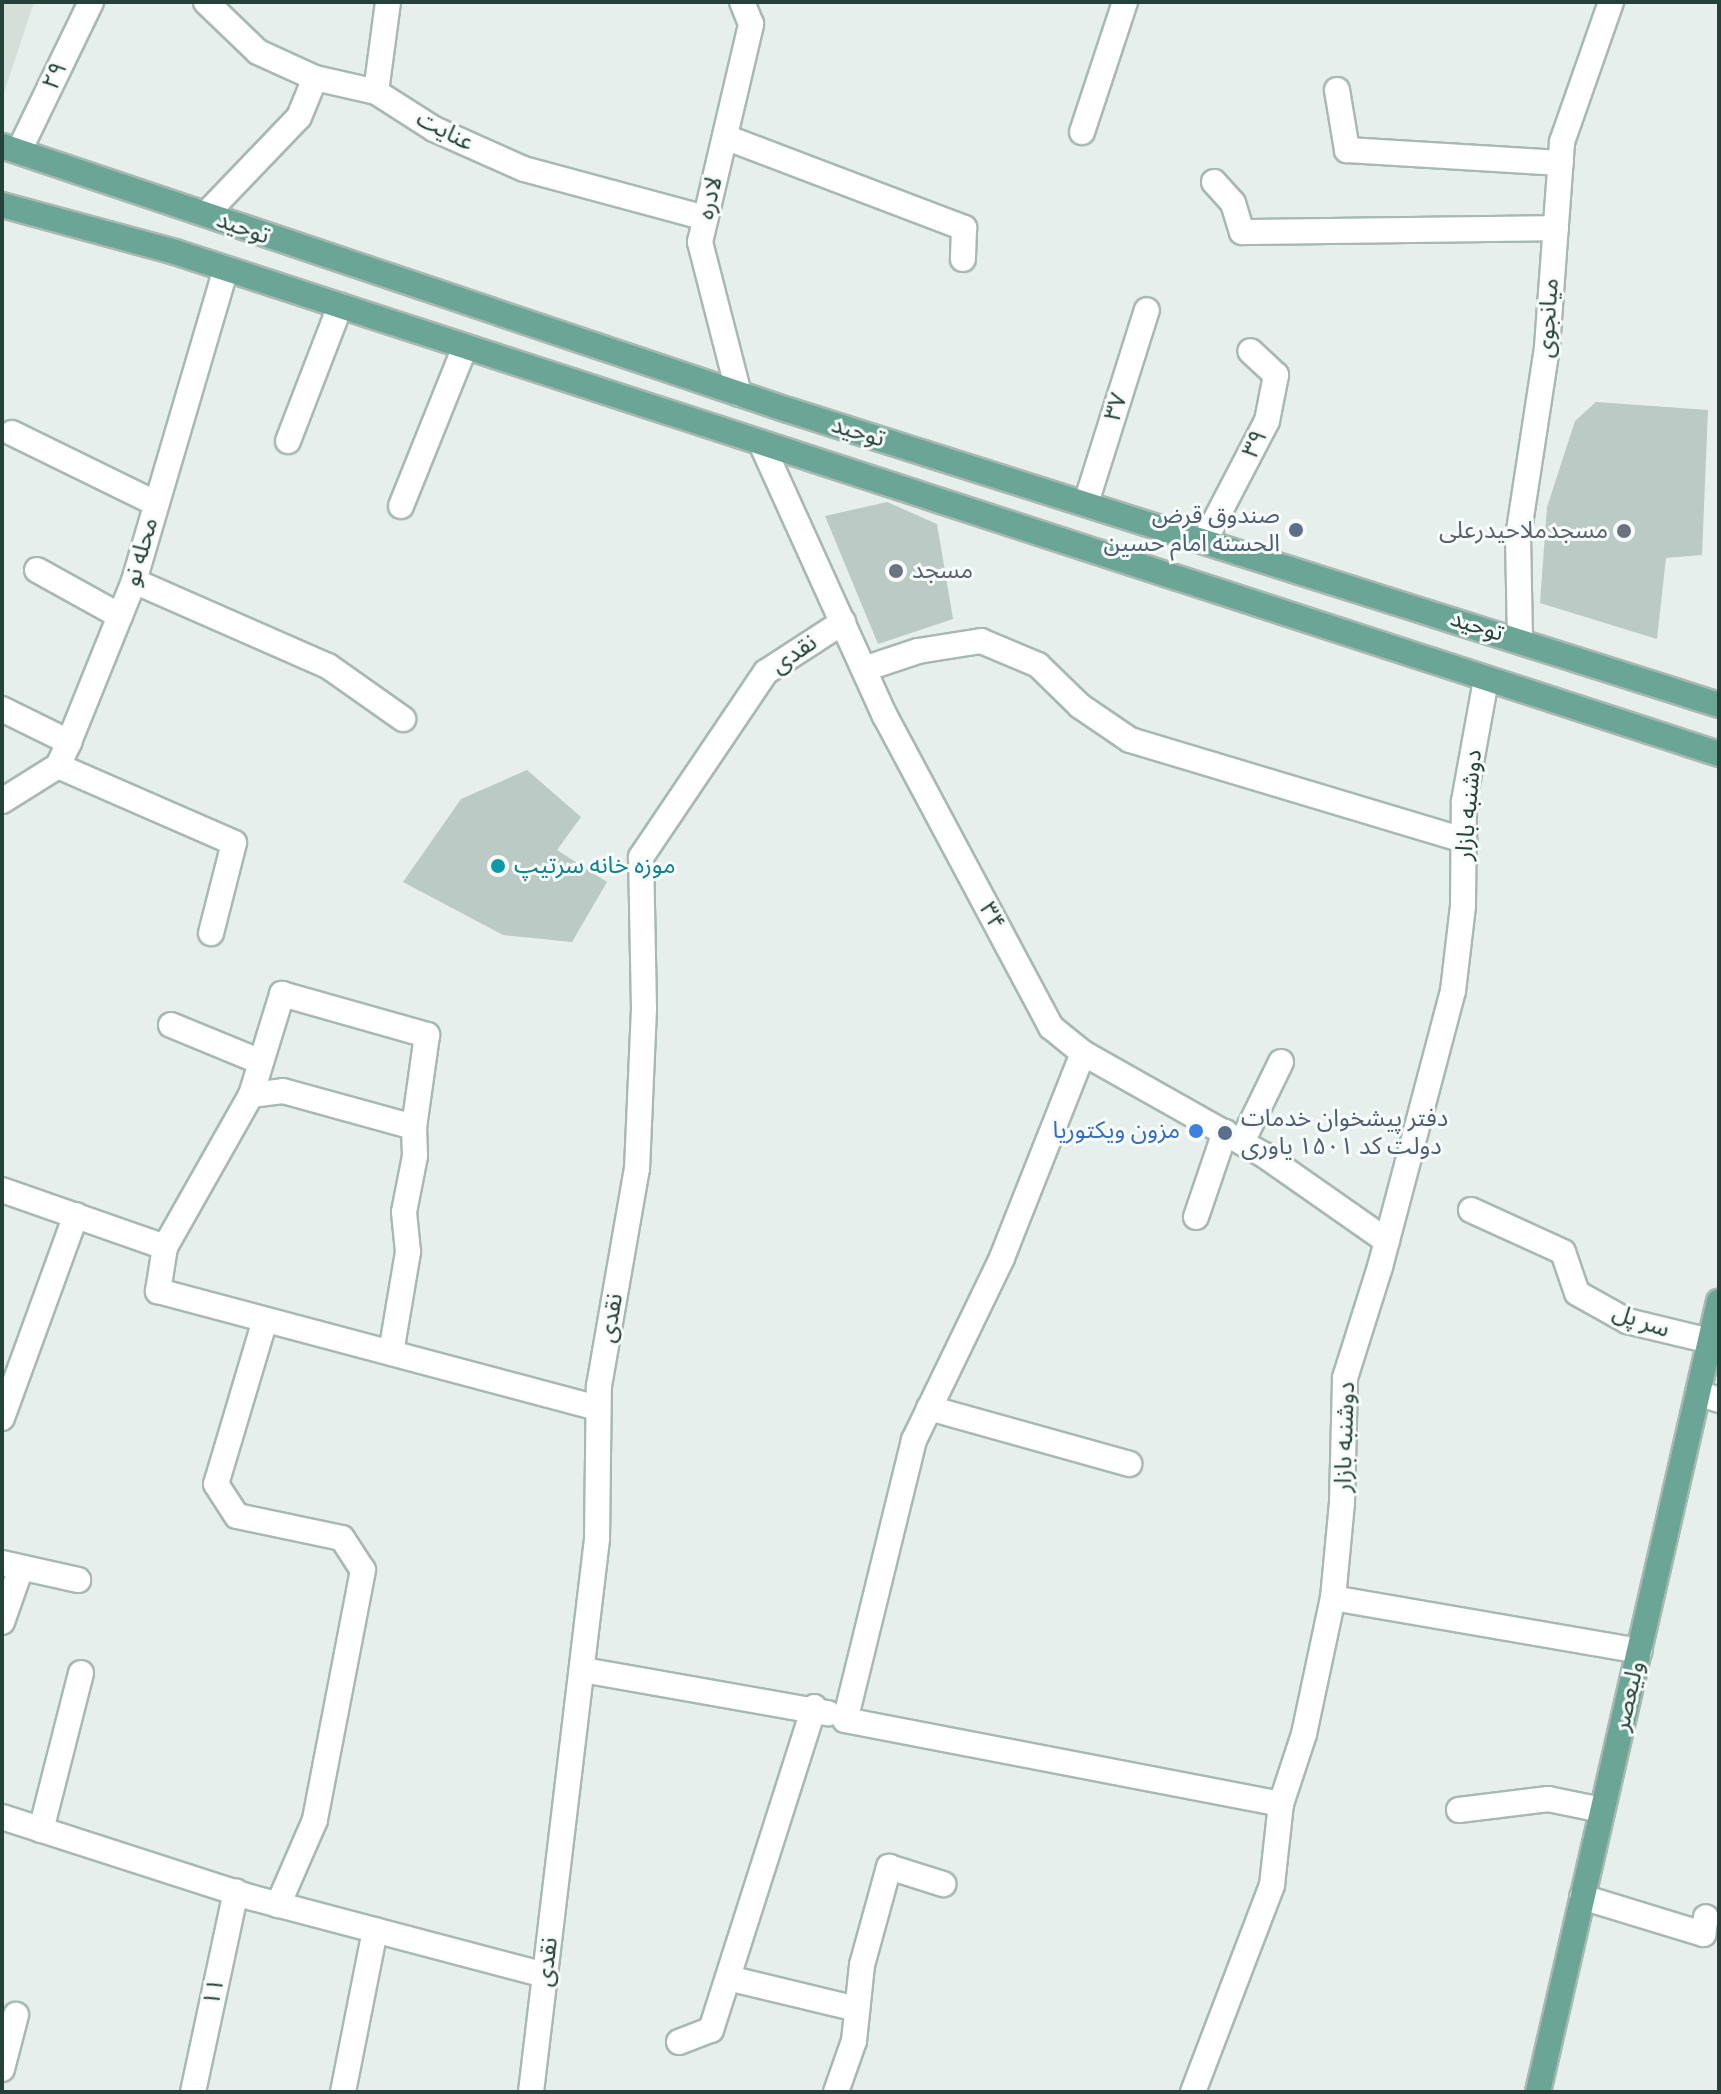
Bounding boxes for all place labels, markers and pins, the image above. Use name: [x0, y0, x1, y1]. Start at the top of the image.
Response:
place label: صندوق قرض الحسنه امام حسین: [1104, 502, 1280, 558]
place label: مسجدملاحیدرعلی: [1439, 517, 1608, 545]
marker: صندوق قرض الحسنه امام حسین: [1287, 521, 1305, 539]
marker: مسجدملاحیدرعلی: [1615, 522, 1633, 540]
place label: مسجد: [912, 557, 973, 585]
marker: مسجد: [887, 562, 905, 580]
place label: موزه خانه سرتیپ: [514, 852, 676, 880]
marker: موزه خانه سرتیپ: [489, 857, 507, 875]
place label: دفتر پیشخوان خدمات دولت کد ۱۵۰۱ یاوری: [1241, 1105, 1448, 1161]
place label: مزون ویکتوریا: [1053, 1117, 1180, 1145]
marker: مزون ویکتوریا: [1187, 1122, 1205, 1140]
marker: دفتر پیشخوان خدمات دولت کد ۱۵۰۱ یاوری: [1216, 1124, 1234, 1142]

